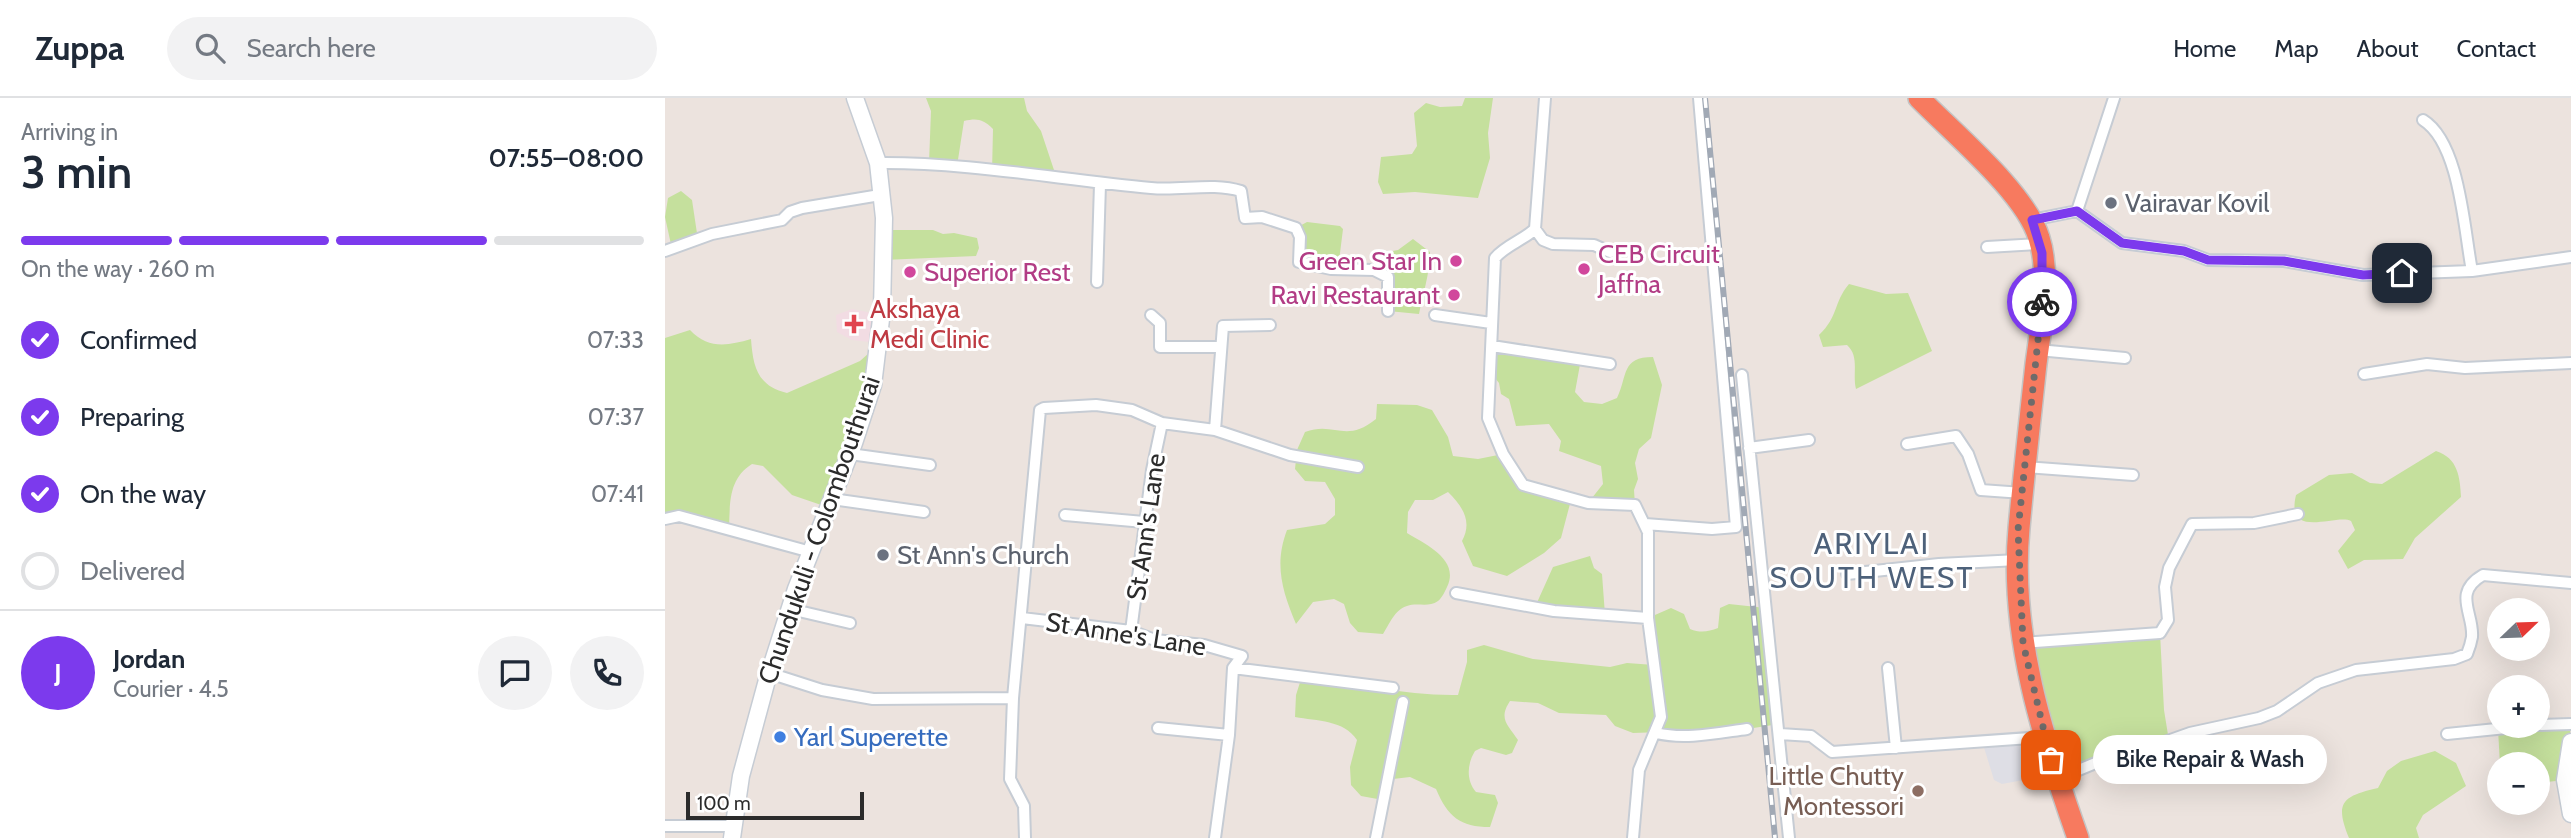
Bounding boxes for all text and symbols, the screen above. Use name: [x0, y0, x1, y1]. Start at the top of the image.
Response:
search box: [167, 17, 657, 80]
text: Zuppa: [35, 28, 125, 68]
icon: search: [191, 29, 229, 67]
text: Search here: [247, 32, 376, 64]
text: Home: [2173, 34, 2236, 63]
text: Map: [2274, 34, 2319, 63]
text: About: [2357, 34, 2419, 63]
text: Contact: [2457, 34, 2536, 63]
text: Arriving in: [21, 118, 118, 146]
text: 07:55–08:00: [489, 142, 644, 174]
text: 3 min: [21, 144, 132, 200]
place label: Vairavar Kovil: [2125, 187, 2269, 219]
marker: Vairavar Kovil: [2103, 195, 2119, 211]
place label: CEB Circuit Jaffna: [1597, 238, 1720, 300]
pin: [2372, 243, 2432, 303]
place label: Green Star In: [1299, 245, 1442, 277]
marker: Green Star In: [1448, 253, 1464, 269]
icon: home: [2383, 254, 2421, 292]
text: On the way · 260 m: [21, 255, 215, 283]
place label: Superior Rest: [924, 256, 1071, 288]
marker: CEB Circuit Jaffna: [1576, 261, 1592, 277]
marker: Superior Rest: [902, 264, 918, 280]
courier: [2007, 267, 2077, 337]
place label: Ravi Restaurant: [1271, 279, 1440, 311]
icon: bike: [2023, 283, 2061, 321]
marker: Ravi Restaurant: [1446, 287, 1462, 303]
place label: Akshaya Medi Clinic: [870, 293, 990, 355]
marker: Akshaya Medi Clinic: [844, 314, 864, 334]
icon: check: [21, 321, 59, 359]
text: Confirmed: [80, 324, 197, 356]
text: 07:33: [587, 326, 644, 354]
street label: Chundukuli - Colombouthurai: [751, 372, 887, 688]
icon: check: [21, 398, 59, 436]
text: Preparing: [80, 401, 184, 433]
text: 07:37: [588, 403, 644, 431]
street label: St Ann's Lane: [1120, 451, 1172, 603]
icon: check: [21, 475, 59, 513]
text: On the way: [80, 478, 206, 510]
text: 07:41: [591, 480, 644, 508]
district label: ARIYLAI SOUTH WEST: [1770, 525, 1974, 596]
place label: St Ann's Church: [897, 539, 1069, 571]
marker: St Ann's Church: [875, 547, 891, 563]
text: Delivered: [80, 555, 185, 587]
north arrow: [2487, 598, 2550, 662]
map controls: [2487, 598, 2550, 815]
street label: St Anne's Lane: [1044, 606, 1208, 662]
button: chat: [478, 636, 552, 710]
button: phone: [570, 636, 644, 710]
text: Jordan: [113, 643, 185, 675]
text: J: [54, 657, 62, 689]
text: Courier · 4.5: [113, 675, 229, 703]
button: +: [2487, 675, 2550, 738]
place label: Yarl Superette: [793, 721, 948, 753]
marker: Yarl Superette: [772, 729, 788, 745]
pin: [2021, 730, 2081, 790]
callout: Bike Repair & Wash: [2093, 736, 2327, 784]
icon: bag: [2032, 741, 2070, 779]
text: Bike Repair & Wash: [2116, 745, 2304, 773]
button: −: [2487, 752, 2550, 815]
place label: Little Chutty Montessori: [1768, 760, 1904, 822]
marker: Little Chutty Montessori: [1910, 783, 1926, 799]
scale bar: [686, 789, 865, 821]
text: 100 m: [697, 792, 751, 815]

